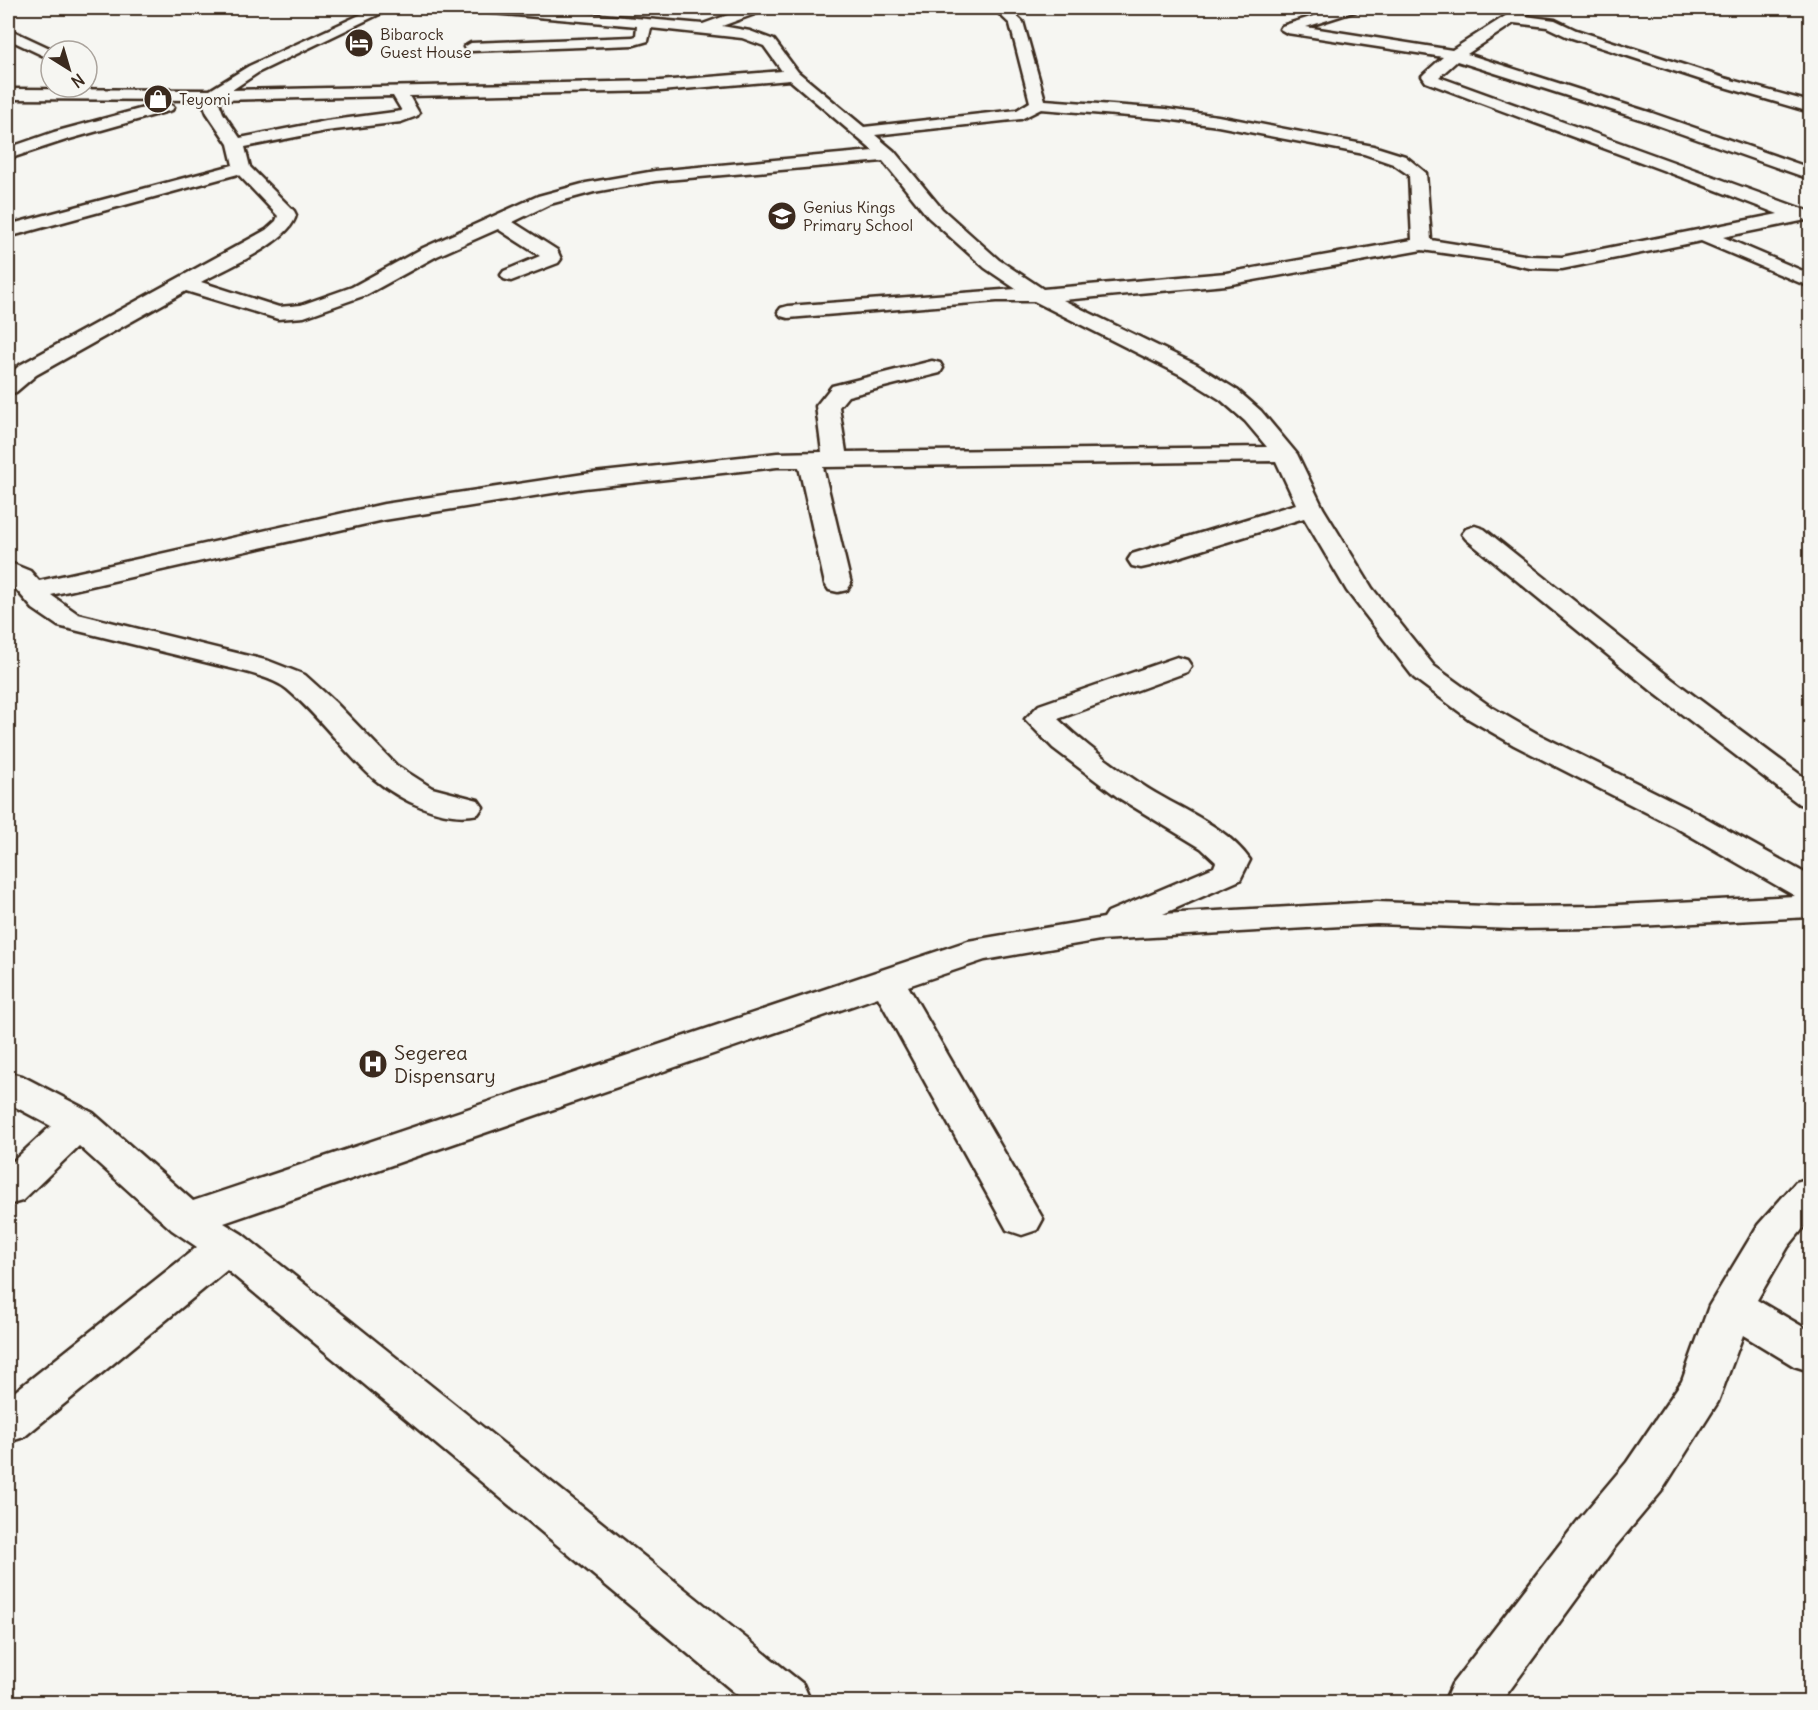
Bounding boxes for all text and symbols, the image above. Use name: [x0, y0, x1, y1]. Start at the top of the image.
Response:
place label: Bibarock Guest House: [380, 24, 472, 62]
hotel icon: Bibarock Guest House: [343, 27, 375, 59]
north arrow: [39, 39, 99, 99]
text: N: [68, 70, 88, 92]
shop icon: Teyomi: [142, 83, 174, 115]
place label: Teyomi: [179, 89, 231, 109]
place label: Genius Kings Primary School: [803, 197, 913, 235]
school or university icon: Genius Kings Primary School: [766, 200, 798, 232]
place label: Segerea Dispensary: [394, 1040, 496, 1088]
hospital icon: Segerea Dispensary: [357, 1048, 389, 1080]

